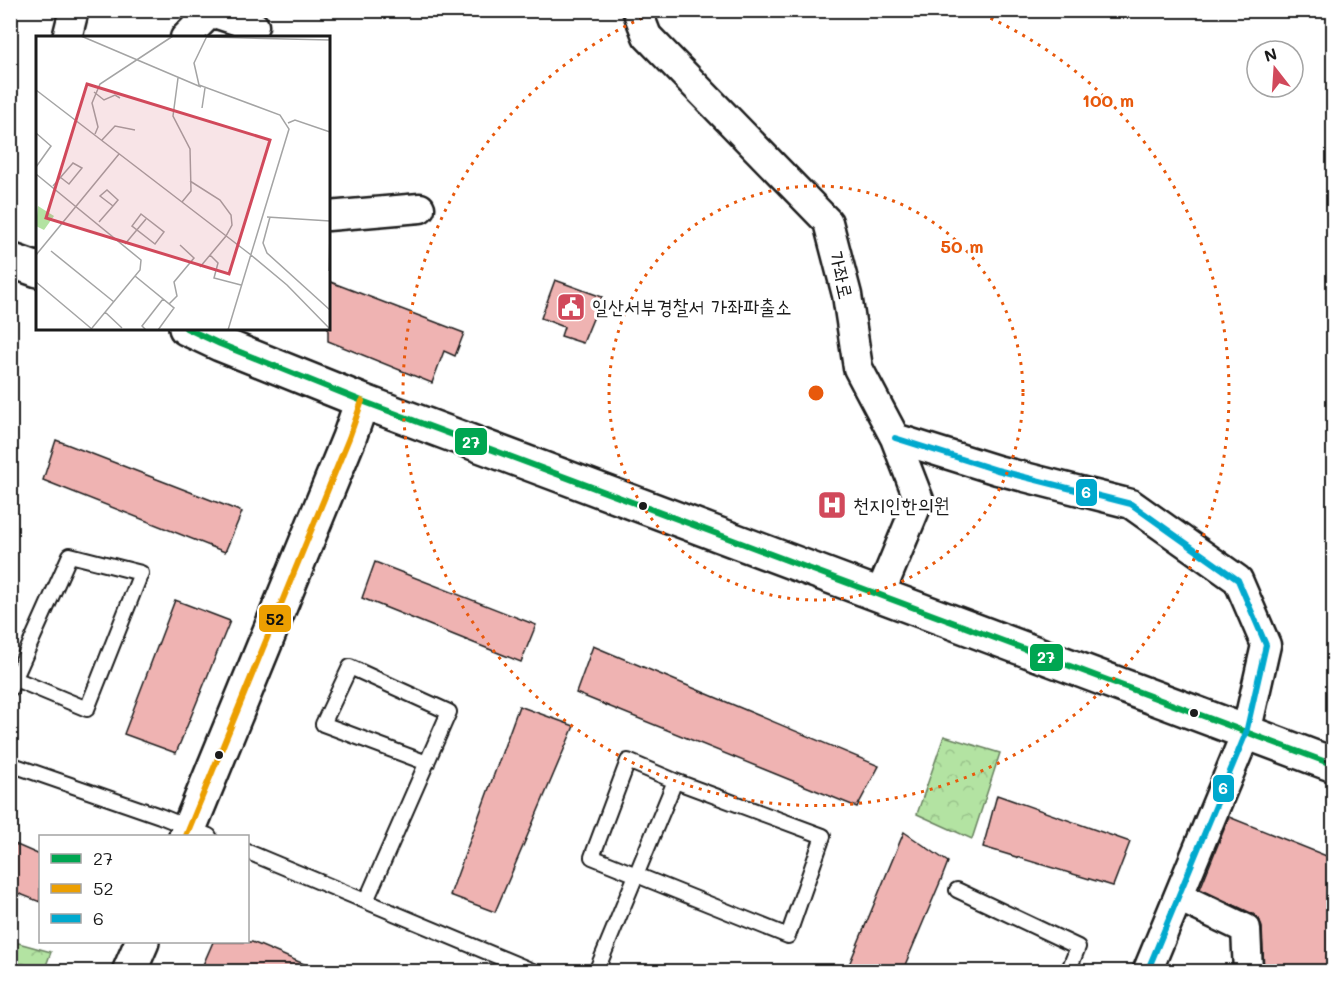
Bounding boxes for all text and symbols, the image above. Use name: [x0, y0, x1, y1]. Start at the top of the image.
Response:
inset map: [36, 36, 330, 330]
north arrow: [1245, 39, 1305, 99]
text: N: [1262, 42, 1279, 66]
text: 100 m: [1082, 88, 1134, 112]
text: 50 m: [941, 234, 983, 258]
street label: 가좌로: [824, 248, 860, 301]
public building icon: 일산서부경찰서 가좌파출소: [555, 291, 587, 323]
place label: 일산서부경찰서 가좌파출소: [592, 293, 792, 319]
centre of rings: [806, 383, 826, 403]
line badge: 27: [454, 427, 488, 456]
text: 27: [462, 431, 480, 452]
line badge: 6: [1075, 478, 1098, 507]
text: 6: [1081, 481, 1091, 502]
hospital icon: 천지인한의원: [816, 489, 848, 521]
place label: 천지인한의원: [853, 491, 950, 517]
unlabelled marker: [637, 500, 649, 512]
line badge: 52: [258, 604, 292, 633]
text: 52: [266, 608, 284, 629]
line badge: 27: [1029, 643, 1064, 672]
text: 27: [1037, 646, 1055, 667]
unlabelled marker: [1188, 707, 1200, 719]
unlabelled marker: [213, 749, 225, 761]
line badge: 6: [1212, 774, 1235, 803]
text: 6: [1218, 777, 1228, 798]
legend: [39, 835, 249, 943]
text: 27: [93, 846, 113, 870]
text: 52: [93, 876, 114, 900]
text: 6: [93, 906, 104, 930]

